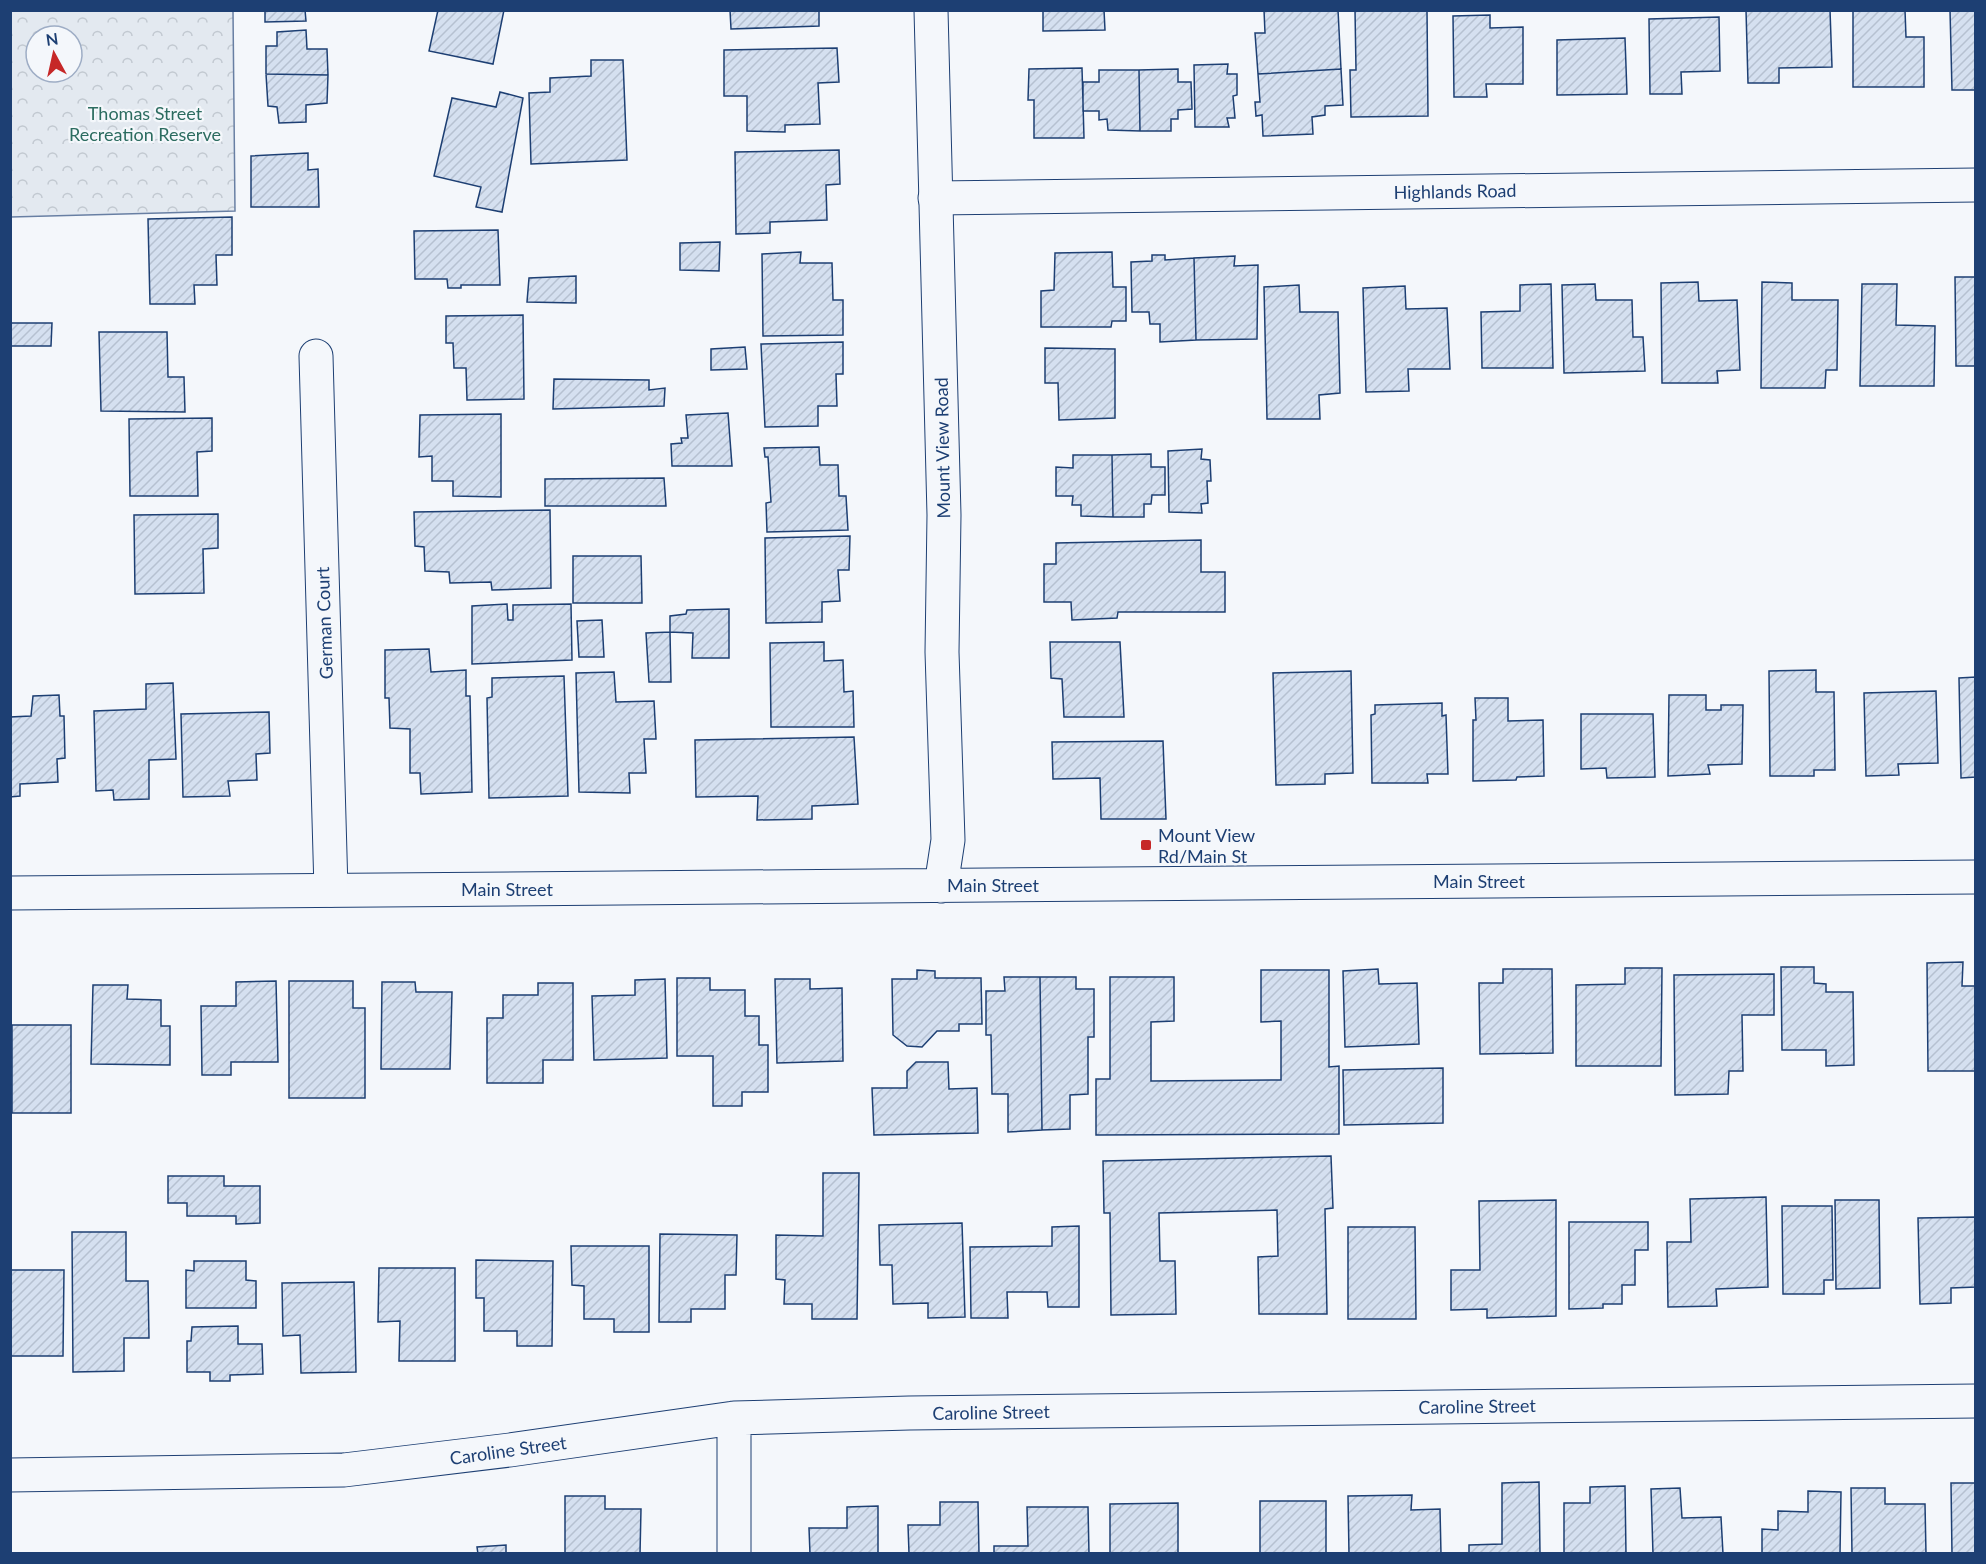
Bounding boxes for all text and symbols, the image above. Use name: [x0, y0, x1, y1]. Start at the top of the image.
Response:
north arrow: [24, 24, 84, 84]
text: N: [44, 28, 59, 49]
park label: Thomas Street Recreation Reserve: [69, 102, 221, 145]
street label: Highlands Road: [1393, 179, 1517, 203]
street label: Mount View Road: [930, 377, 954, 519]
street label: German Court: [311, 566, 337, 680]
place label: Mount View Rd/Main St: [1158, 824, 1255, 867]
marker: Mount View Rd/Main St: [1139, 838, 1153, 852]
street label: Main Street: [1433, 870, 1525, 892]
street label: Main Street: [947, 874, 1039, 896]
street label: Main Street: [461, 878, 553, 900]
street label: Caroline Street: [1418, 1394, 1536, 1418]
street label: Caroline Street: [932, 1400, 1050, 1424]
street label: Caroline Street: [448, 1431, 568, 1469]

